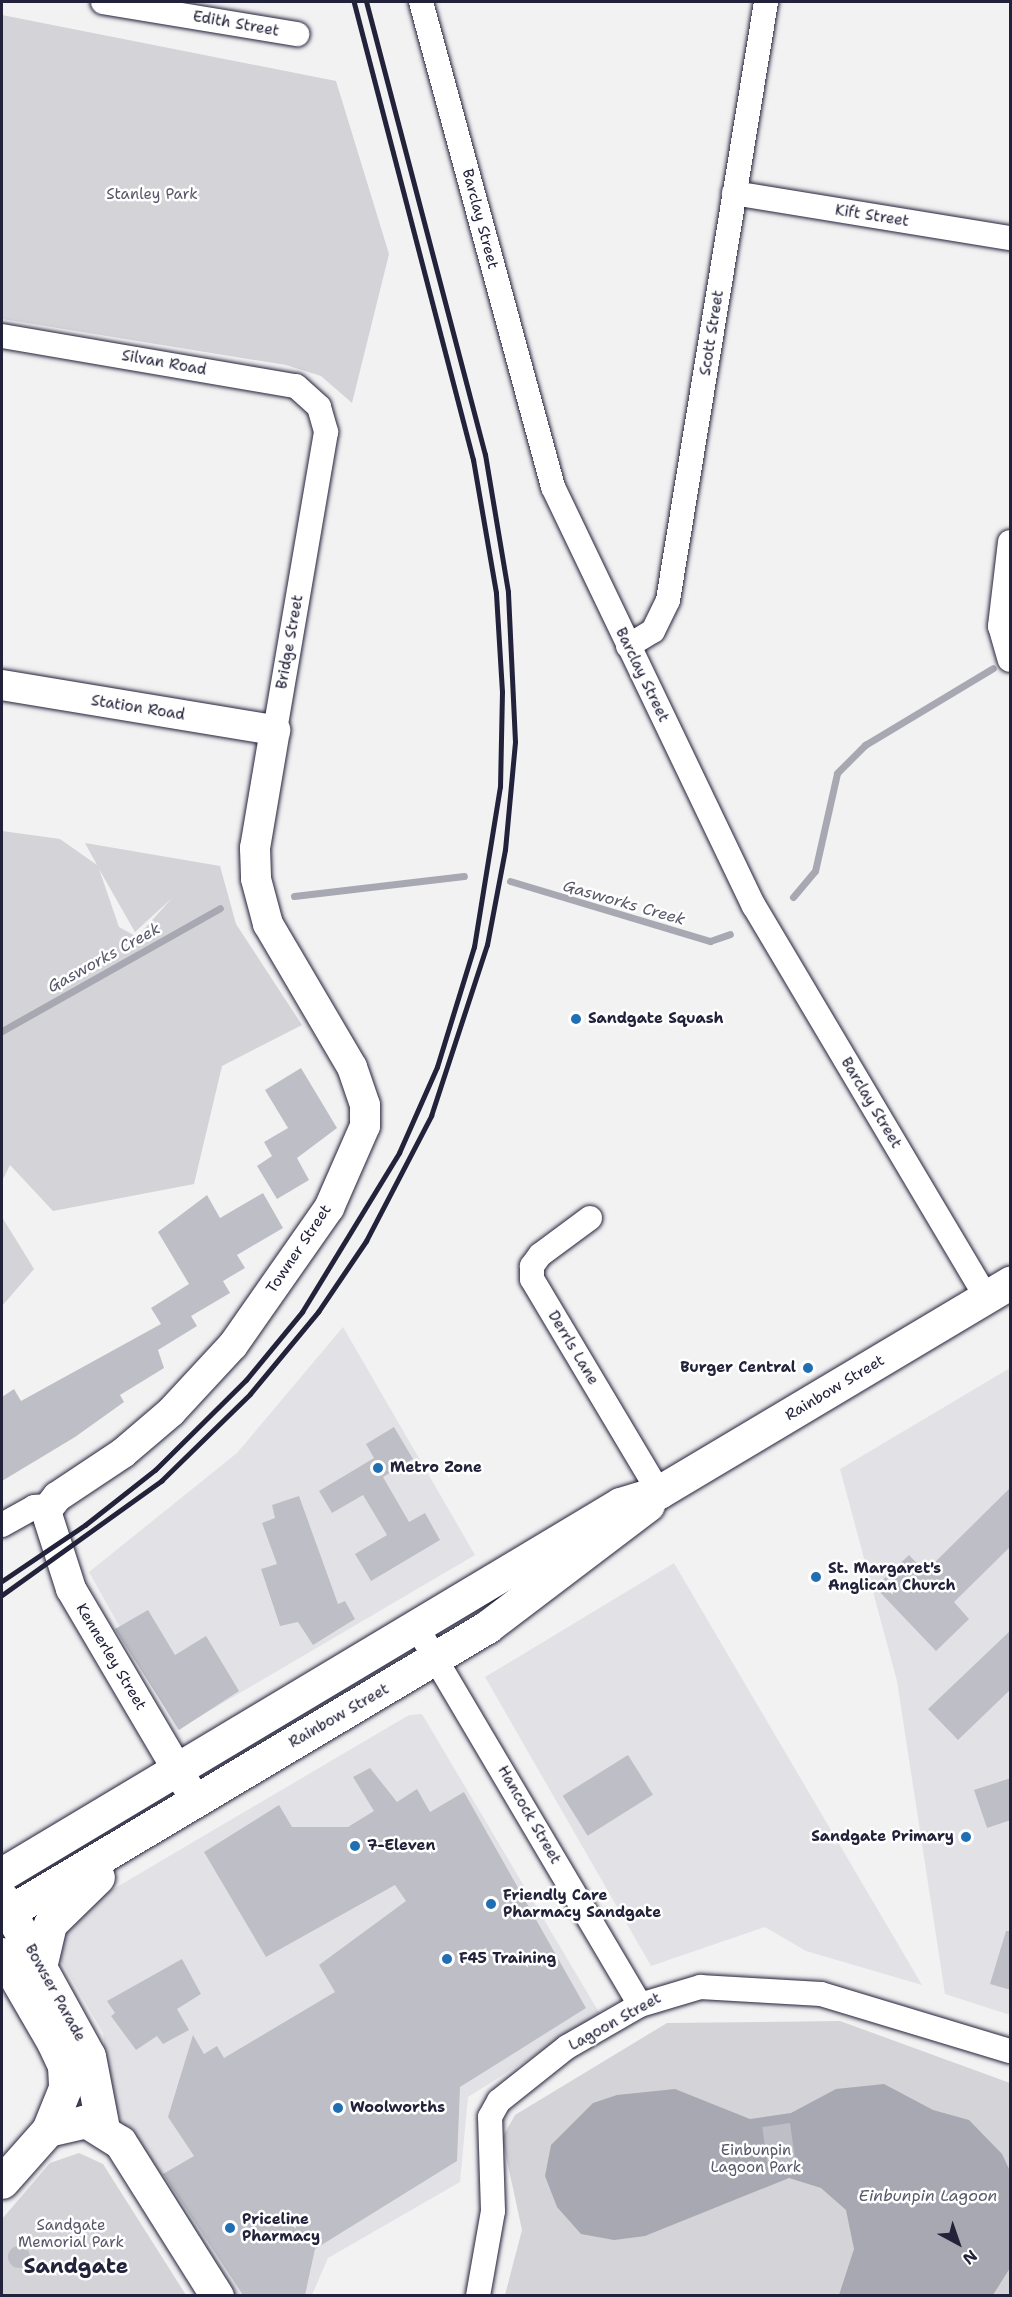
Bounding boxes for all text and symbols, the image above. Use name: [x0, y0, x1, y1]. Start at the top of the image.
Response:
street label: Edith Street: [191, 8, 281, 40]
street label: Barclay Street: [458, 167, 502, 271]
park label: Stanley Park: [106, 186, 198, 204]
street label: Kift Street: [834, 201, 910, 231]
street label: Scott Street: [696, 289, 728, 377]
street label: Silvan Road: [120, 347, 208, 379]
street label: Bridge Street: [273, 593, 307, 691]
street label: Barclay Street: [611, 625, 673, 725]
street label: Station Road: [90, 692, 186, 724]
water label: Gasworks Creek: [561, 876, 687, 930]
water label: Gasworks Creek: [44, 919, 164, 997]
place label: Sandgate Squash: [588, 1010, 724, 1028]
marker: Sandgate Squash: [569, 1012, 583, 1026]
street label: Barclay Street: [837, 1054, 905, 1152]
street label: Towner Street: [263, 1201, 335, 1297]
street label: Derrls Lane: [544, 1308, 602, 1388]
street label: Rainbow Street: [782, 1351, 888, 1425]
place label: Burger Central: [680, 1359, 796, 1377]
marker: Burger Central: [801, 1361, 815, 1375]
place label: Metro Zone: [390, 1459, 482, 1477]
marker: Metro Zone: [371, 1461, 385, 1475]
place label: St. Margaret's Anglican Church: [828, 1559, 956, 1594]
marker: St. Margaret's Anglican Church: [809, 1570, 823, 1584]
street label: Kennerley Street: [72, 1600, 150, 1714]
street label: Rainbow Street: [286, 1680, 392, 1752]
street label: Hancock Street: [494, 1763, 564, 1867]
place label: Sandgate Primary: [811, 1828, 954, 1846]
marker: Sandgate Primary: [959, 1830, 973, 1844]
place label: 7-Eleven: [367, 1837, 435, 1855]
marker: 7-Eleven: [348, 1839, 362, 1853]
place label: Friendly Care Pharmacy Sandgate: [503, 1886, 661, 1921]
marker: Friendly Care Pharmacy Sandgate: [484, 1897, 498, 1911]
street label: Bowser Parade: [21, 1941, 89, 2045]
place label: F45 Training: [459, 1950, 556, 1968]
marker: F45 Training: [440, 1952, 454, 1966]
street label: Lagoon Street: [566, 1989, 664, 2055]
place label: Woolworths: [350, 2099, 445, 2117]
marker: Woolworths: [331, 2101, 345, 2115]
park label: Einbunpin Lagoon Park: [711, 2141, 801, 2176]
water label: Einbunpin Lagoon: [859, 2186, 997, 2206]
place label: Priceline Pharmacy: [242, 2210, 320, 2245]
north arrow: [928, 2213, 988, 2273]
park label: Sandgate Memorial Park: [18, 2216, 124, 2251]
marker: Priceline Pharmacy: [223, 2221, 237, 2235]
text: N: [958, 2245, 982, 2269]
district label: Sandgate: [24, 2253, 128, 2279]

